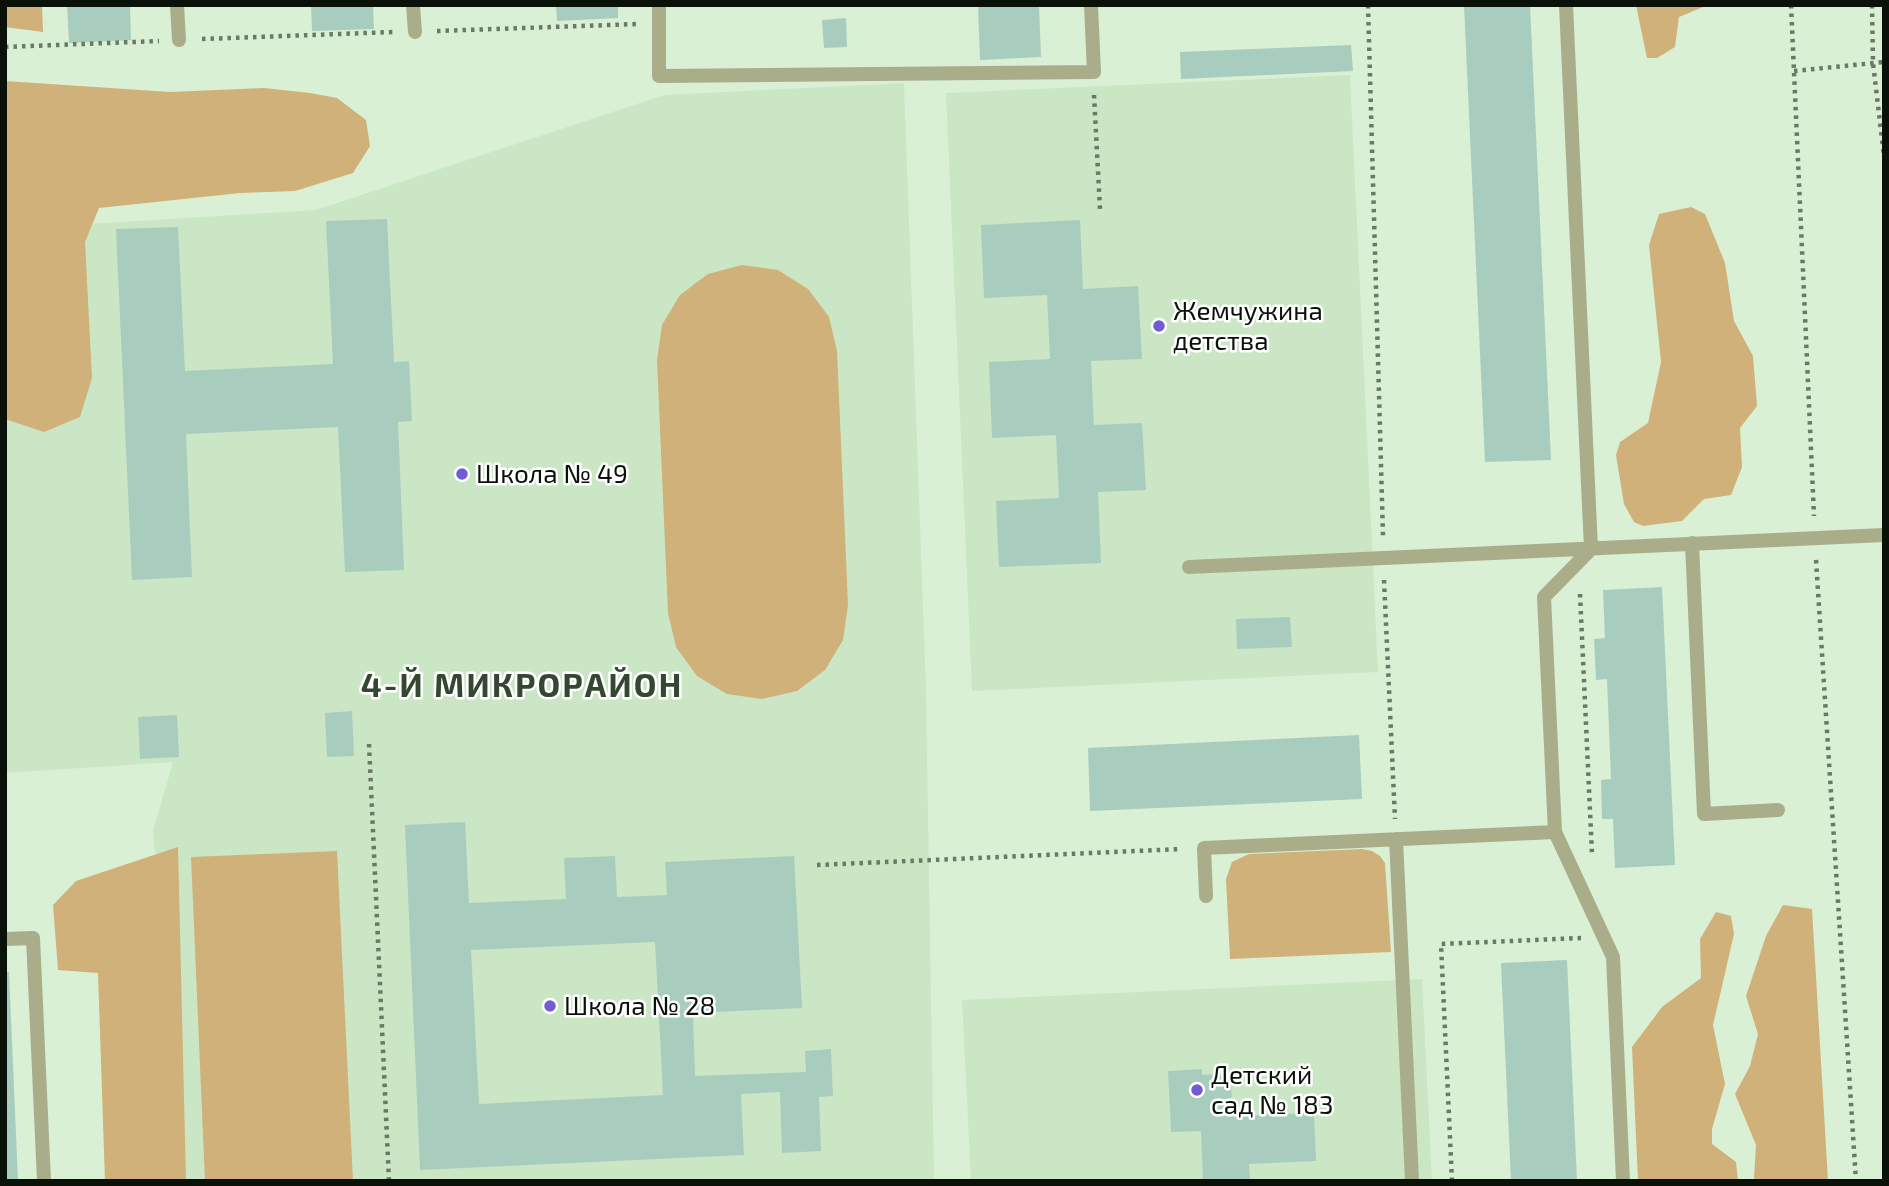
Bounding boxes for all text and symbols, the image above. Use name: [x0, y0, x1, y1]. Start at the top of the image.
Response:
place label: Жемчужина детства: [1173, 295, 1323, 356]
marker: Жемчужина детства: [1151, 318, 1167, 334]
place label: Школа № 49: [476, 458, 628, 490]
marker: Школа № 49: [454, 466, 470, 482]
district label: 4-Й МИКРОРАЙОН: [362, 666, 682, 706]
place label: Школа № 28: [564, 990, 715, 1022]
marker: Школа № 28: [542, 998, 558, 1014]
place label: Детский сад № 183: [1211, 1059, 1333, 1120]
marker: Детский сад № 183: [1189, 1082, 1205, 1098]

